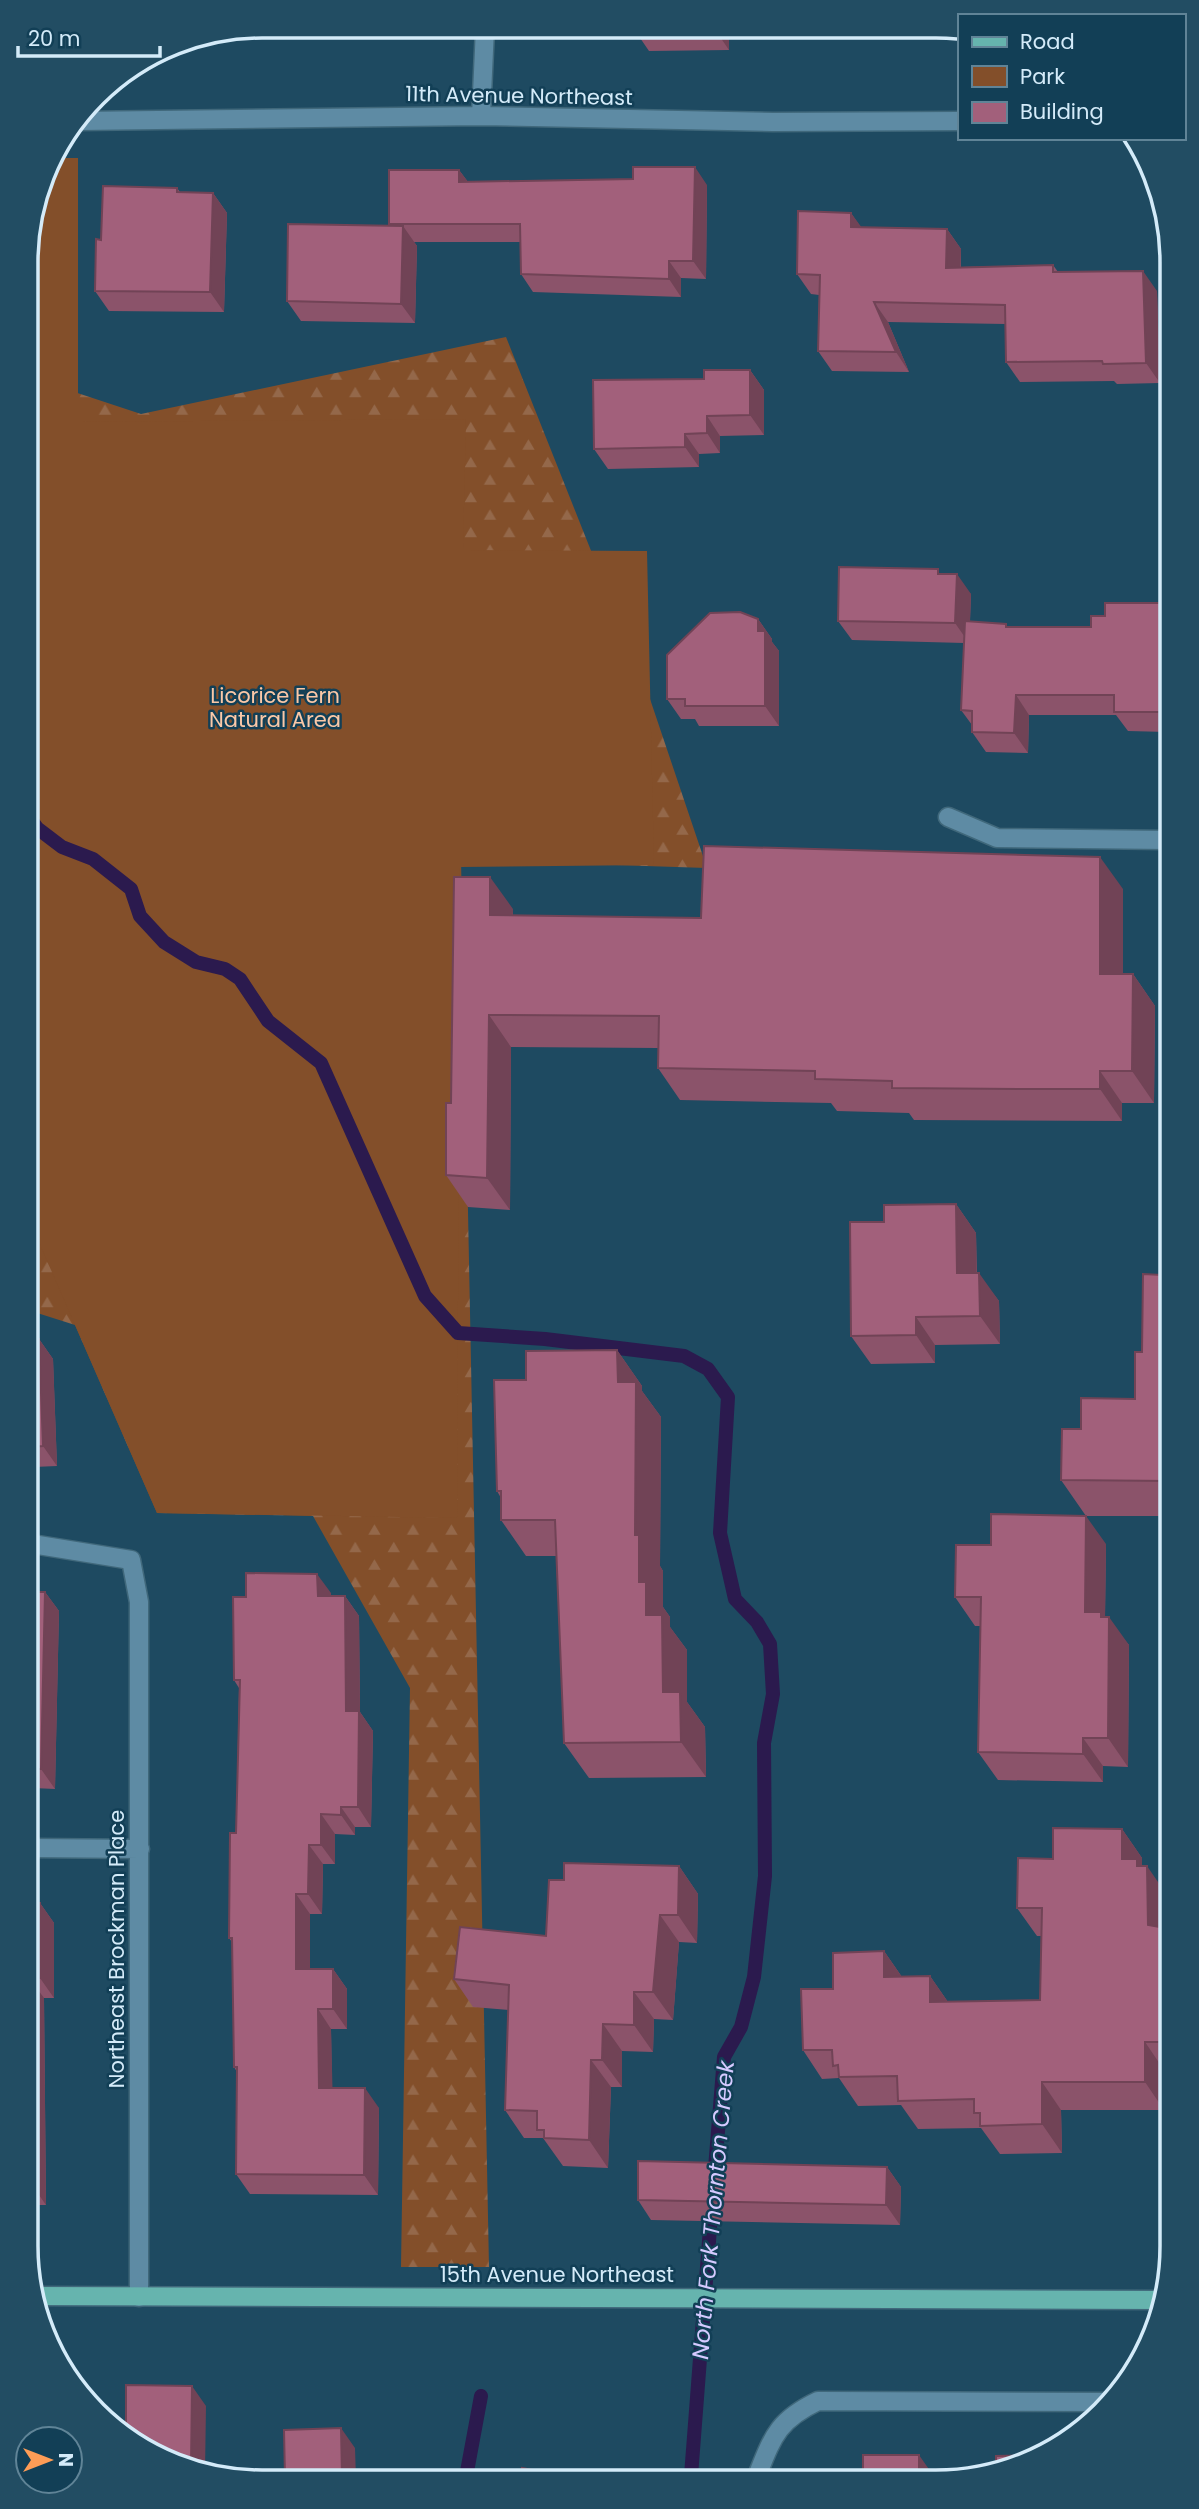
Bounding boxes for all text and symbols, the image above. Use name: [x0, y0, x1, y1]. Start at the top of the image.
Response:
scale bar: [18, 14, 159, 58]
legend: [958, 14, 1185, 140]
text: 20 m: [28, 24, 81, 53]
text: Road: [1020, 27, 1075, 56]
text: Park: [1020, 62, 1065, 91]
street label: 11th Avenue Northeast: [405, 79, 633, 112]
text: Building: [1020, 97, 1104, 126]
park label: Licorice Fern Natural Area: [209, 681, 341, 734]
street label: Northeast Brockman Place: [102, 1810, 131, 2088]
water label: North Fork Thornton Creek: [684, 2058, 742, 2361]
street label: 15th Avenue Northeast: [440, 2260, 674, 2289]
north arrow: [14, 2425, 84, 2495]
text: N: [52, 2453, 79, 2467]

